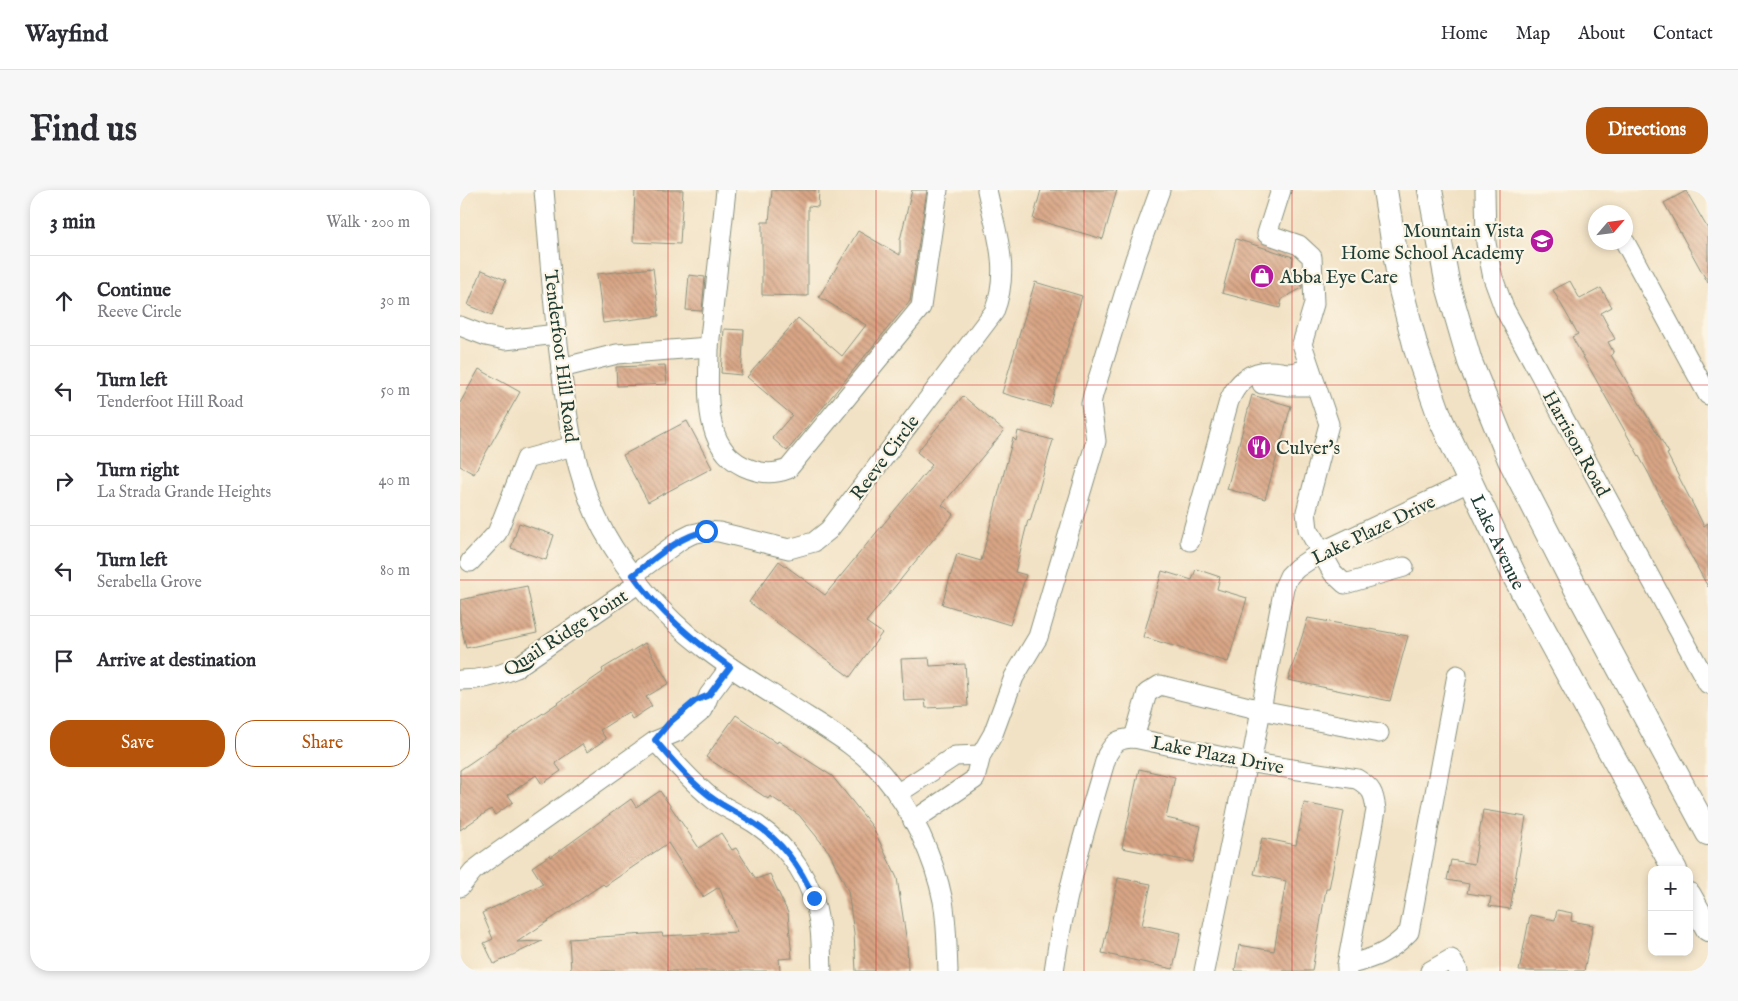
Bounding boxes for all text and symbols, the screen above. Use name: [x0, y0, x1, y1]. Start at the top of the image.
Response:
text: Wayfind: [25, 19, 108, 50]
text: Home: [1441, 23, 1488, 46]
text: Map: [1516, 23, 1550, 46]
text: About: [1578, 23, 1625, 46]
text: Contact: [1653, 23, 1713, 46]
button: Directions: [1586, 107, 1708, 154]
text: Find us: [30, 108, 137, 153]
north arrow: [1588, 205, 1633, 250]
text: 3 min: [50, 209, 95, 236]
text: Walk · 200 m: [326, 213, 410, 233]
place label: Mountain Vista Home School Academy: [1341, 220, 1525, 266]
school or university icon: Mountain Vista Home School Academy: [1529, 228, 1555, 254]
shop icon: Abba Eye Care: [1249, 263, 1275, 289]
place label: Abba Eye Care: [1279, 266, 1398, 290]
street label: Tenderfoot Hill Road: [538, 269, 583, 445]
text: Continue: [97, 279, 171, 303]
icon: ahead: [50, 287, 78, 315]
text: 30 m: [380, 291, 410, 311]
text: Reeve Circle: [97, 303, 182, 323]
text: Turn left: [97, 369, 168, 393]
icon: left: [50, 377, 78, 405]
text: 50 m: [381, 381, 410, 401]
street label: Harrison Road: [1536, 387, 1615, 502]
text: Tenderfoot Hill Road: [97, 393, 243, 413]
street label: Reeve Circle: [846, 411, 926, 506]
restaurant icon: Culver's: [1246, 434, 1272, 460]
place label: Culver's: [1276, 437, 1340, 461]
text: Turn right: [97, 459, 179, 483]
icon: right: [50, 467, 78, 495]
text: 40 m: [378, 471, 410, 491]
text: La Strada Grande Heights: [97, 483, 271, 503]
street label: Lake Plaze Drive: [1308, 490, 1440, 571]
street label: Lake Avenue: [1464, 491, 1530, 595]
route start: [695, 520, 718, 543]
text: Turn left: [97, 549, 168, 573]
icon: left: [50, 557, 78, 585]
text: 80 m: [380, 561, 410, 581]
text: Serabella Grove: [97, 573, 202, 593]
street label: Quail Ridge Point: [500, 584, 633, 683]
icon: arrive: [50, 647, 78, 675]
text: Arrive at destination: [97, 649, 256, 673]
button: Save: [50, 720, 225, 767]
button: Share: [235, 720, 410, 767]
street label: Lake Plaza Drive: [1149, 731, 1286, 781]
map controls: [1648, 866, 1693, 956]
button: +: [1648, 866, 1693, 911]
route end: [803, 887, 826, 910]
button: −: [1648, 911, 1693, 956]

